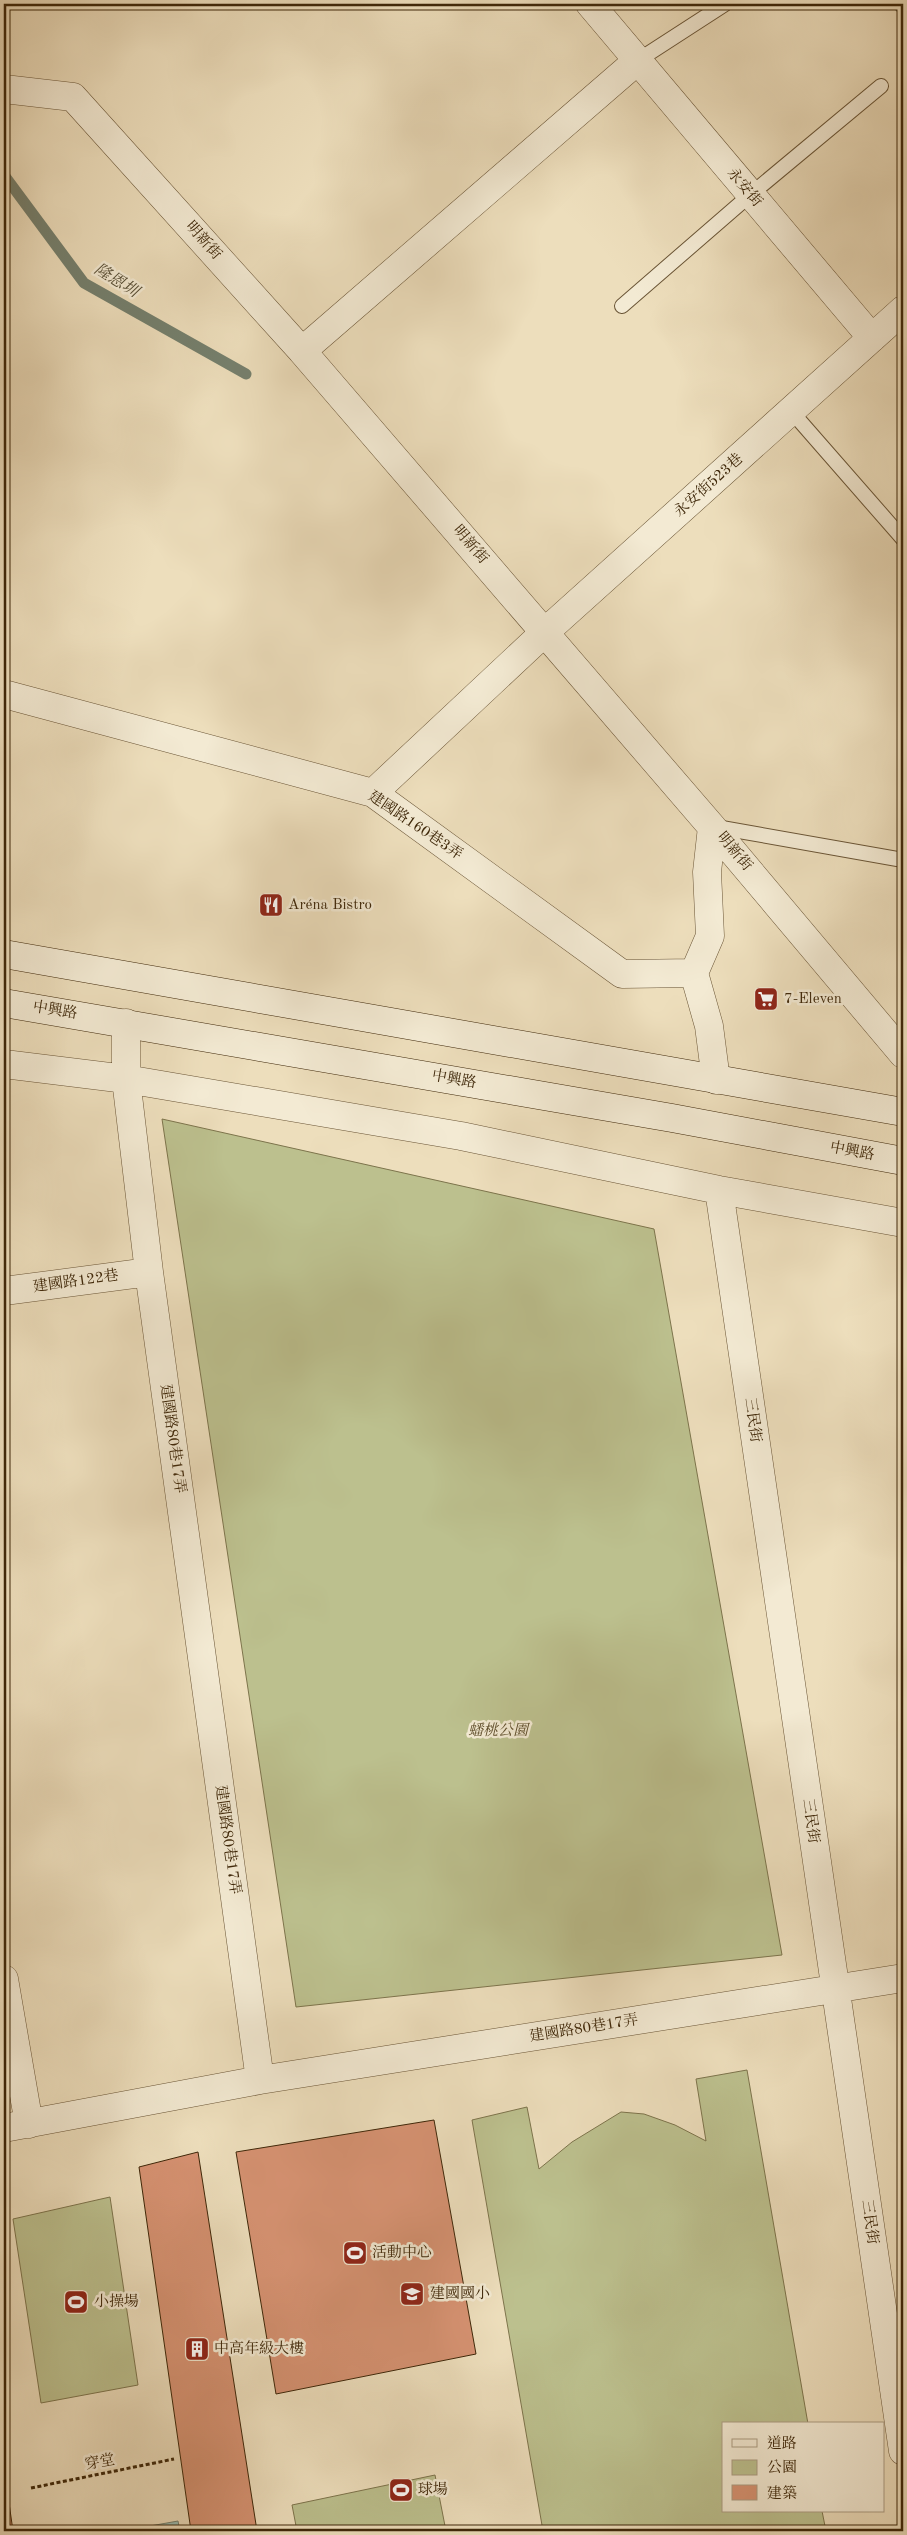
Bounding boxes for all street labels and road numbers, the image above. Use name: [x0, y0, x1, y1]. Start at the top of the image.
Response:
street label: 永安街: [724, 165, 766, 210]
street label: 明新街: [182, 218, 225, 263]
street label: 永安街523巷: [671, 450, 746, 520]
street label: 明新街: [450, 522, 492, 567]
street label: 建國路160巷3弄: [365, 787, 466, 863]
street label: 明新街: [714, 829, 756, 874]
street label: 中興路: [32, 998, 79, 1022]
street label: 中興路: [431, 1067, 478, 1091]
street label: 中興路: [828, 1138, 876, 1164]
street label: 建國路122巷: [32, 1267, 120, 1295]
street label: 建國路80巷17弄: [157, 1383, 189, 1494]
street label: 三民街: [741, 1396, 765, 1443]
street label: 建國路80巷17弄: [212, 1784, 244, 1895]
street label: 三民街: [799, 1797, 823, 1844]
street label: 建國路80巷17弄: [528, 2011, 639, 2045]
street label: 三民街: [858, 2198, 882, 2245]
street label: 穿堂: [83, 2451, 116, 2473]

